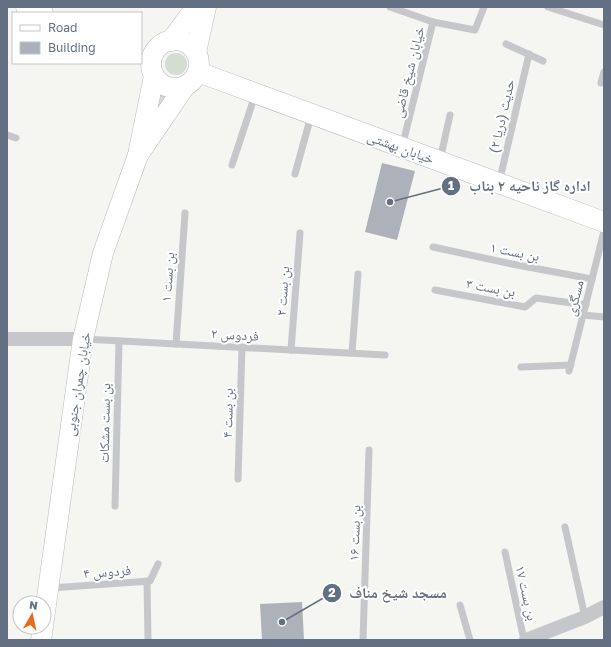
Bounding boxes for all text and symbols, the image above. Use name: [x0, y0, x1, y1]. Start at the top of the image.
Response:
legend: [12, 12, 142, 64]
text: Road: [48, 20, 77, 35]
street label: خیابان شیخ قاضی: [388, 24, 430, 120]
text: Building: [48, 40, 96, 55]
street label: حدیث (دریا ۲): [484, 77, 519, 155]
street label: خیابان بهشتی: [365, 127, 437, 168]
callout: اداره گاز ناحیه ۲ بناب: [441, 172, 599, 199]
text: اداره گاز ناحیه ۲ بناب: [469, 176, 591, 195]
text: 1: [448, 178, 454, 193]
street label: بن بست ۱: [489, 238, 541, 265]
street label: بن بست ۱: [157, 251, 178, 303]
street label: بن بست ۲: [272, 265, 293, 317]
street label: بن بست ۳: [465, 274, 517, 301]
street label: مسگری: [561, 278, 588, 318]
street label: فردوس ۲: [211, 324, 259, 345]
street label: خیابان چمران جنوبی: [60, 331, 95, 437]
street label: بن بست مشکات: [95, 383, 114, 463]
street label: بن بست ۴: [218, 388, 237, 438]
street label: بن بست ۱۶: [345, 504, 364, 561]
street label: فردوس ۴: [83, 561, 132, 582]
street label: بن بست ۱۷: [511, 564, 542, 623]
callout: مسجد شیخ مناف: [322, 579, 455, 606]
text: مسجد شیخ مناف: [349, 583, 447, 603]
text: 2: [328, 585, 336, 600]
north arrow: [12, 595, 52, 635]
text: N: [28, 598, 39, 612]

